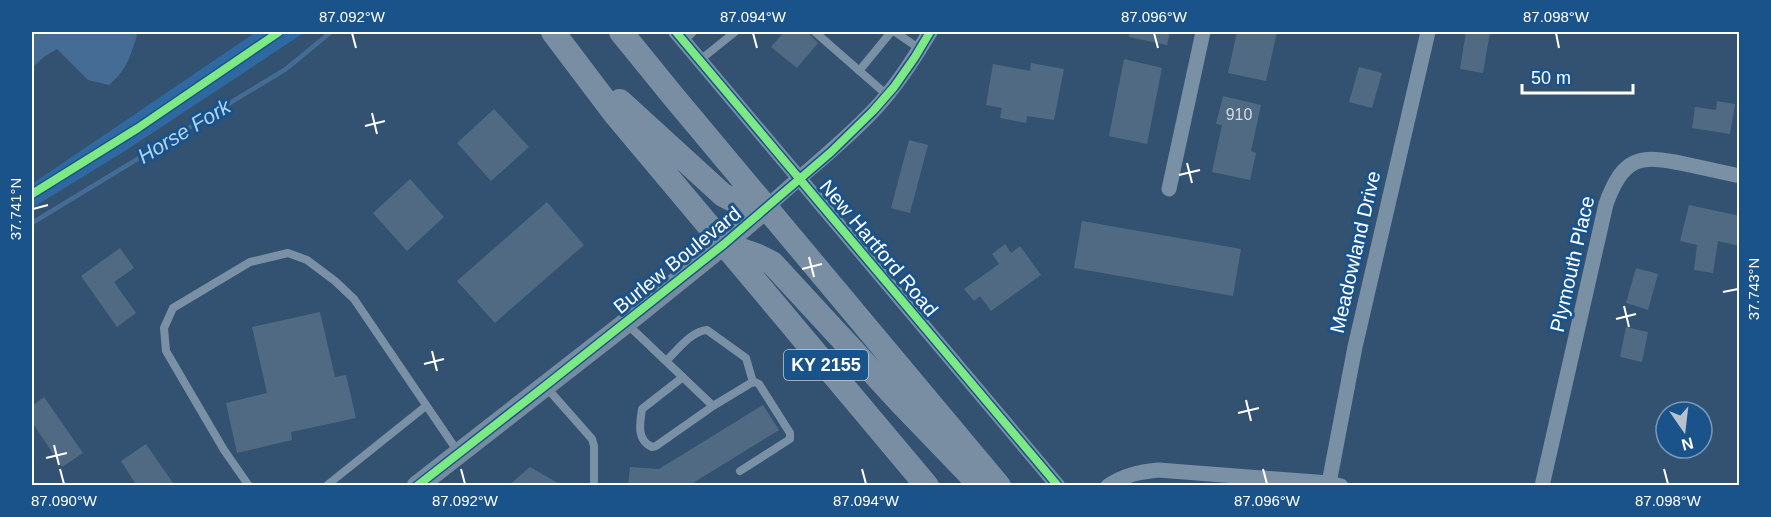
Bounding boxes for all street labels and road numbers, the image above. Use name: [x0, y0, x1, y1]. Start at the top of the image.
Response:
street label: Meadowland Drive: [1326, 169, 1384, 335]
street label: New Hartford Road: [816, 175, 942, 321]
street label: Plymouth Place: [1546, 194, 1598, 334]
street label: Burlew Boulevard: [609, 202, 745, 318]
road number: KY 2155: [784, 350, 868, 380]

